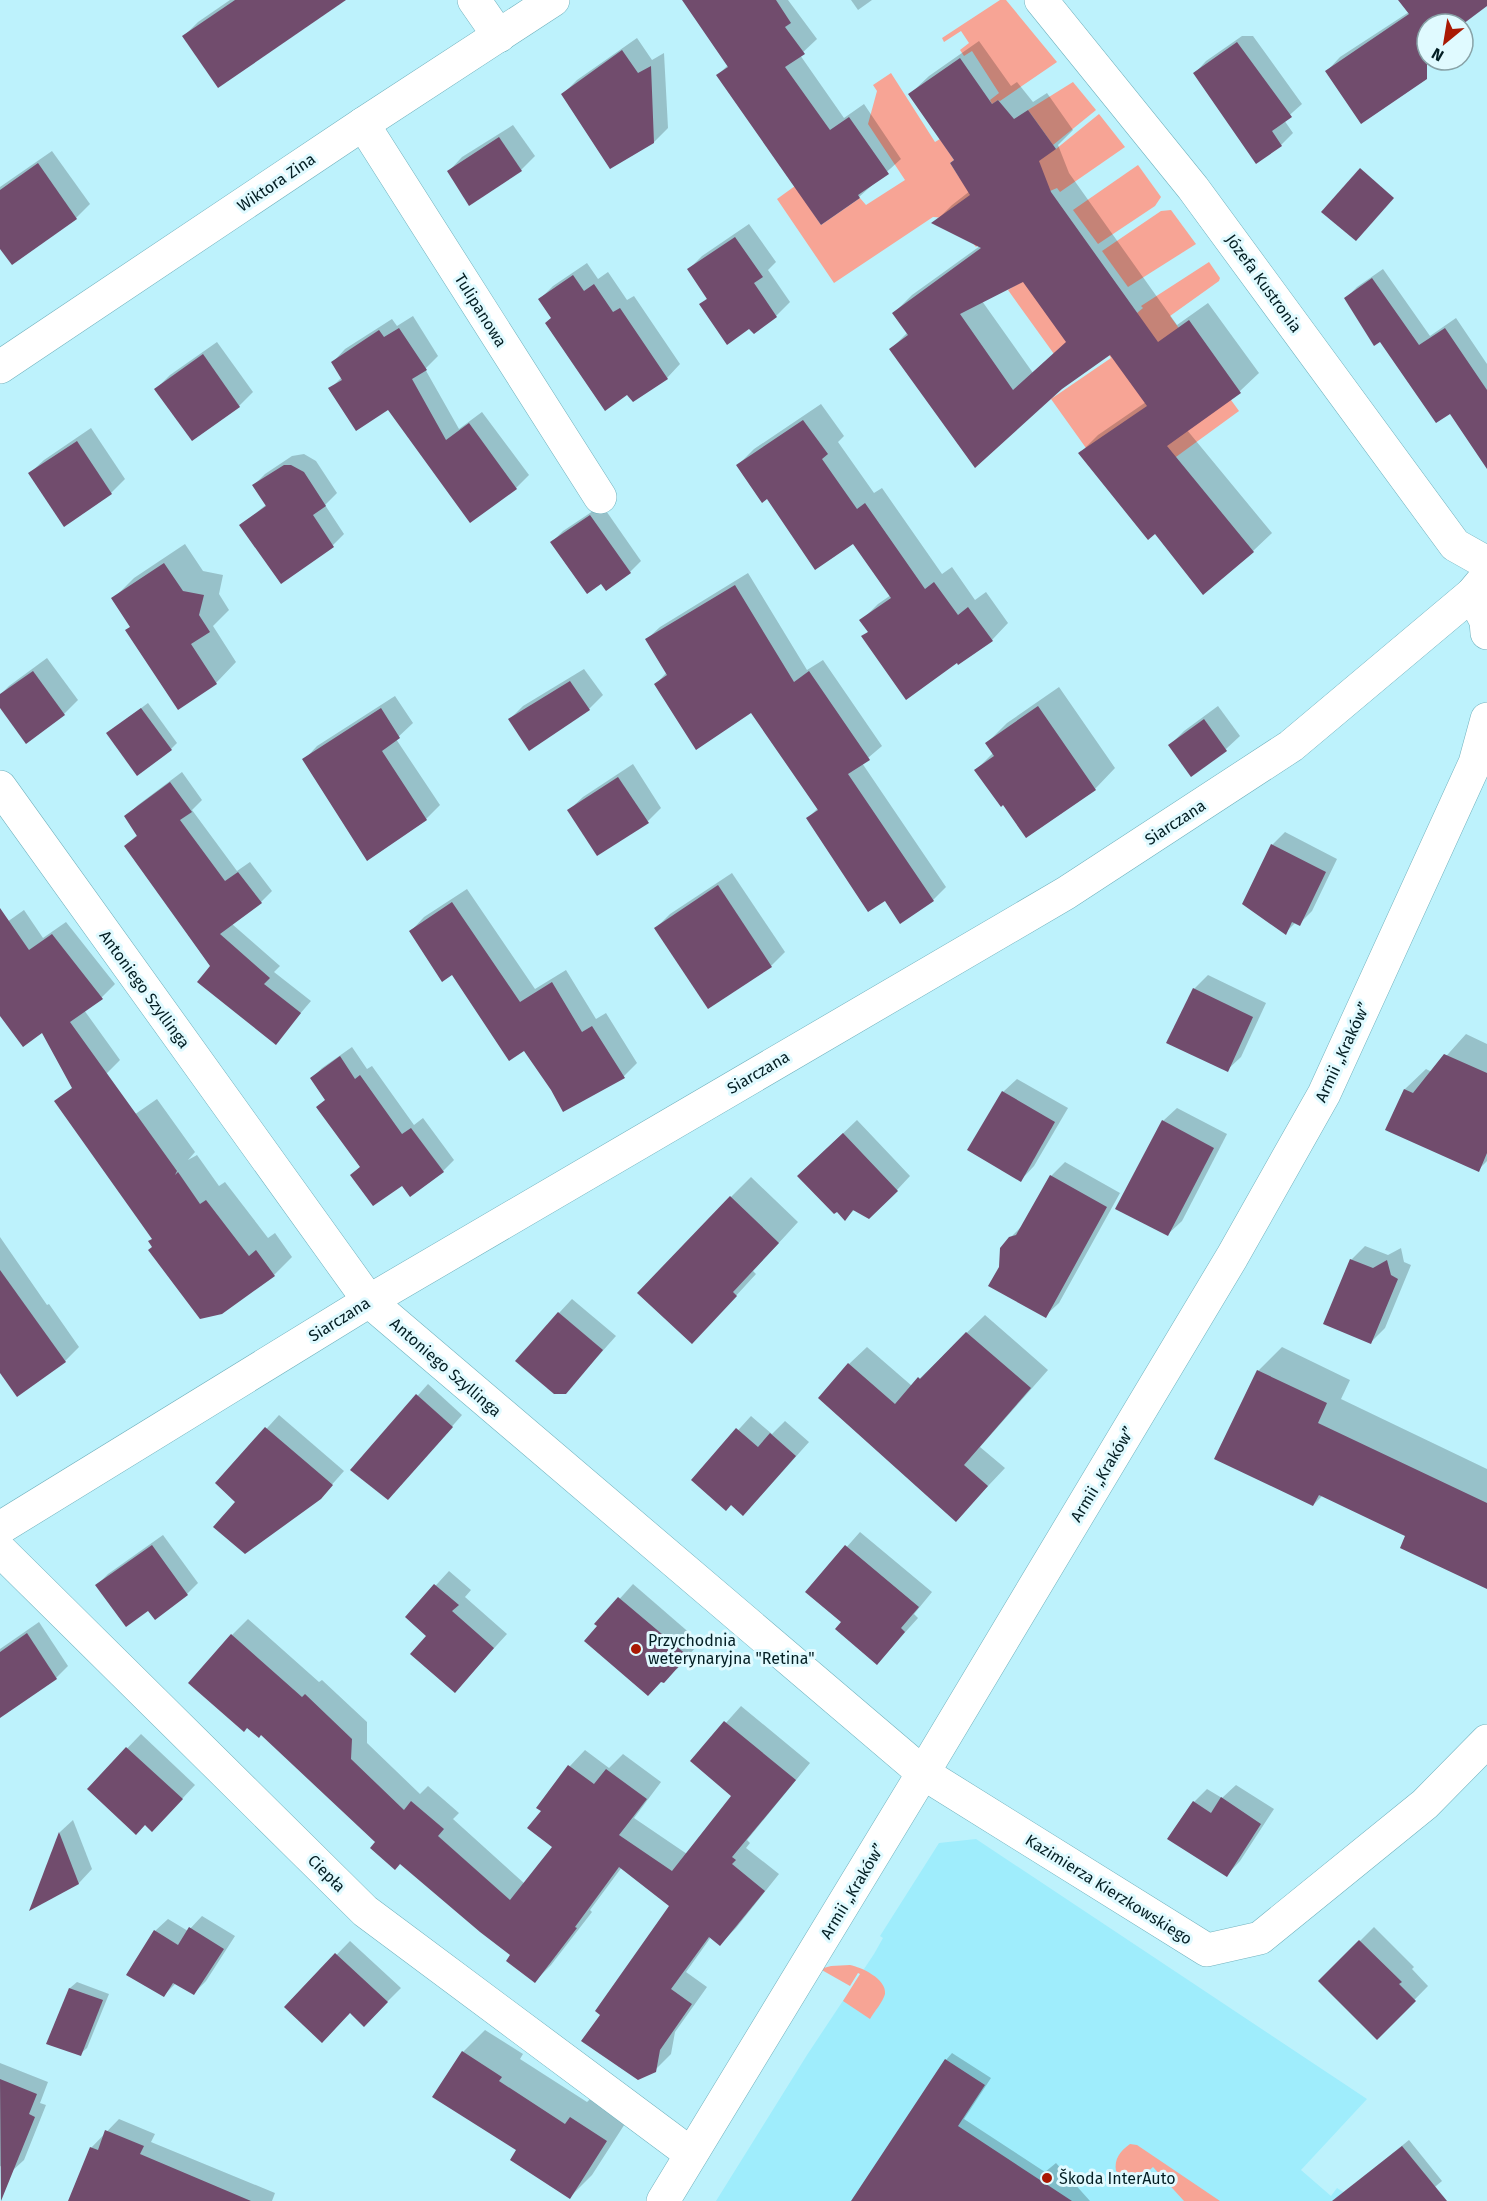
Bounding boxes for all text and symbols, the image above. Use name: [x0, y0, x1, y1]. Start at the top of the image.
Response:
north arrow: [1415, 12, 1475, 72]
text: N: [1428, 44, 1447, 65]
street label: Wiktora Zina: [234, 149, 319, 216]
street label: Józefa Kustronia: [1221, 230, 1306, 336]
street label: Tulipanowa: [451, 270, 511, 350]
street label: Siarczana: [1141, 796, 1209, 849]
street label: Antoniego Szyllinga: [95, 927, 194, 1052]
street label: Armii „Kraków”: [1311, 999, 1374, 1105]
street label: Siarczana: [724, 1047, 793, 1098]
street label: Siarczana: [305, 1293, 373, 1346]
street label: Antoniego Szyllinga: [386, 1314, 505, 1421]
street label: Armii „Kraków”: [1066, 1423, 1138, 1525]
place label: Przychodnia weterynaryjna "Retina": [648, 1631, 815, 1668]
marker: Przychodnia weterynaryjna "Retina": [629, 1642, 643, 1656]
street label: Kazimierza Kierzkowskiego: [1022, 1830, 1196, 1949]
street label: Armii „Kraków”: [816, 1840, 888, 1942]
street label: Ciepła: [304, 1851, 349, 1896]
place label: Škoda InterAuto: [1059, 2168, 1176, 2188]
marker: Škoda InterAuto: [1040, 2171, 1054, 2185]

